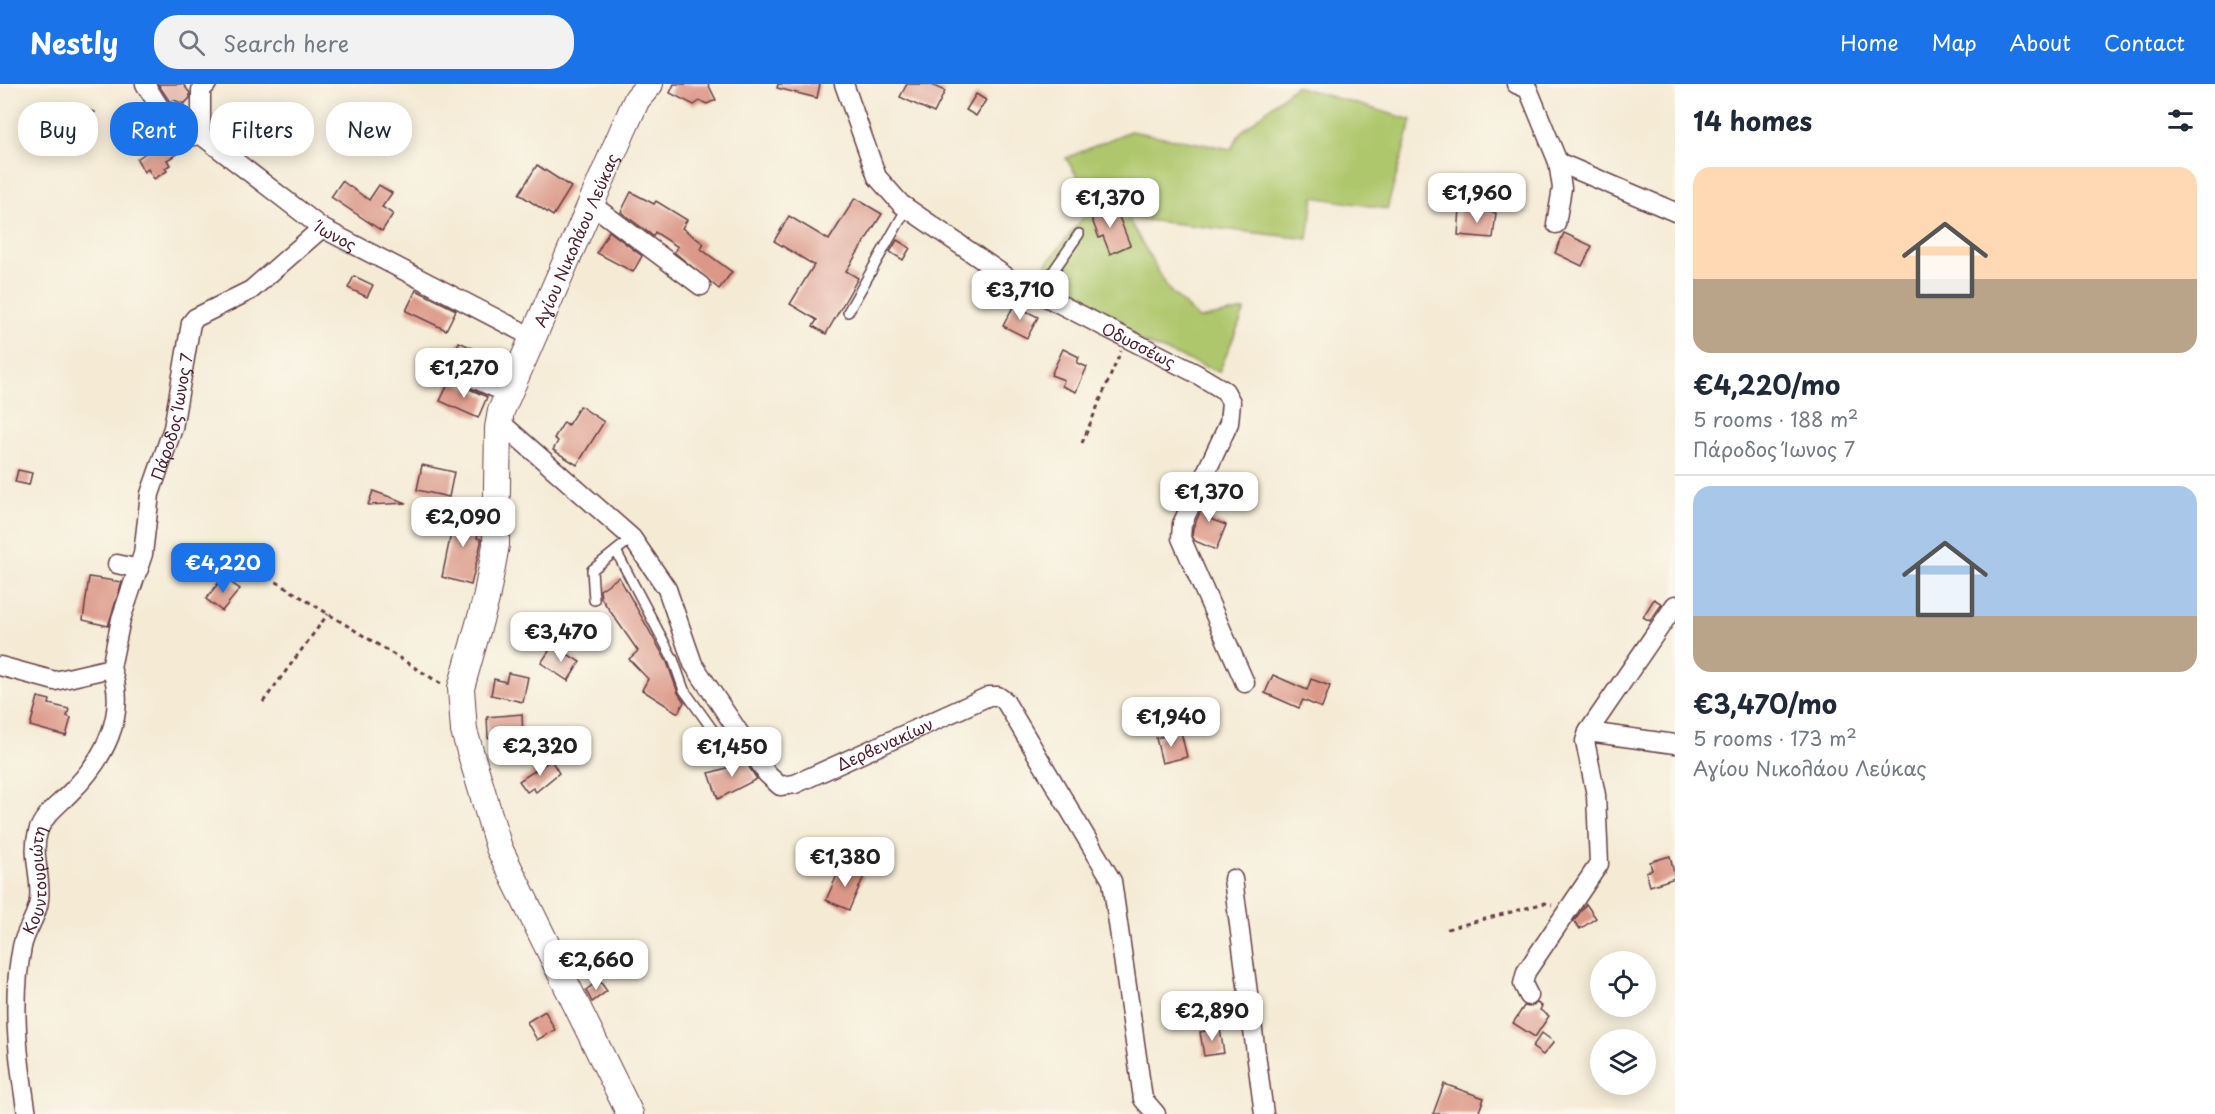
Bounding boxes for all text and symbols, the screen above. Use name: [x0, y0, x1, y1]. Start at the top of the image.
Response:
search box: [154, 15, 574, 69]
text: Nestly: [30, 21, 118, 64]
icon: search: [175, 26, 208, 59]
text: Search here: [223, 26, 349, 59]
text: Home: [1840, 26, 1899, 58]
text: Map: [1932, 26, 1977, 58]
text: About: [2010, 26, 2071, 58]
text: Contact: [2104, 26, 2185, 58]
text: 14 homes: [1693, 101, 1812, 140]
chip: Buy: [18, 102, 98, 156]
chip: Rent: [110, 102, 198, 156]
chip: Filters: [210, 102, 314, 156]
chip: New: [326, 102, 412, 156]
icon: filters: [2164, 104, 2197, 137]
street label: Αγίου Νικολάου Λεύκας: [527, 149, 624, 330]
pin: €1,960: [1428, 173, 1526, 224]
text: €1,960: [1442, 177, 1512, 207]
pin: €1,370: [1061, 178, 1159, 229]
text: €1,370: [1075, 182, 1145, 212]
icon: home: [1891, 206, 1999, 314]
street label: Ίωνος: [308, 214, 361, 256]
pin: €3,710: [971, 270, 1069, 321]
text: €3,710: [986, 274, 1054, 304]
street label: Οδυσσέως: [1098, 316, 1180, 373]
pin: €1,270: [415, 348, 513, 399]
street label: Πάροδος Ίωνος 7: [144, 351, 198, 483]
text: €1,270: [429, 352, 499, 382]
text: €4,220/mo: [1693, 365, 1840, 404]
text: 5 rooms · 188 m²: [1693, 404, 1858, 434]
text: Πάροδος Ίωνος 7: [1693, 434, 1855, 464]
pin: €1,370: [1160, 472, 1258, 523]
text: €1,370: [1174, 476, 1244, 506]
pin: €2,090: [414, 497, 512, 548]
text: €2,090: [425, 501, 501, 531]
icon: home: [1891, 525, 1999, 633]
pin: €4,220: [174, 543, 272, 594]
text: €4,220: [185, 547, 261, 577]
pin: €3,470: [512, 612, 610, 663]
text: €3,470: [524, 616, 598, 646]
text: €3,470/mo: [1693, 684, 1837, 723]
pin: €1,940: [1122, 697, 1220, 748]
text: €1,940: [1136, 701, 1206, 731]
street label: Δερβενακίων: [832, 711, 937, 776]
text: 5 rooms · 173 m²: [1693, 723, 1857, 753]
pin: €2,320: [491, 726, 589, 777]
pin: €1,450: [683, 727, 781, 778]
text: €2,320: [502, 730, 578, 760]
text: €1,450: [696, 731, 768, 761]
text: Αγίου Νικολάου Λεύκας: [1693, 753, 1927, 783]
street label: Κουντουριώτη: [16, 822, 52, 938]
pin: €1,380: [796, 837, 894, 888]
text: €1,380: [809, 841, 881, 871]
pin: €2,660: [547, 940, 645, 991]
text: €2,660: [558, 944, 634, 974]
map controls: [1590, 951, 1656, 1095]
button: locate: [1590, 951, 1656, 1017]
pin: €2,890: [1163, 991, 1261, 1042]
text: €2,890: [1175, 995, 1249, 1025]
button: layers: [1590, 1029, 1656, 1095]

